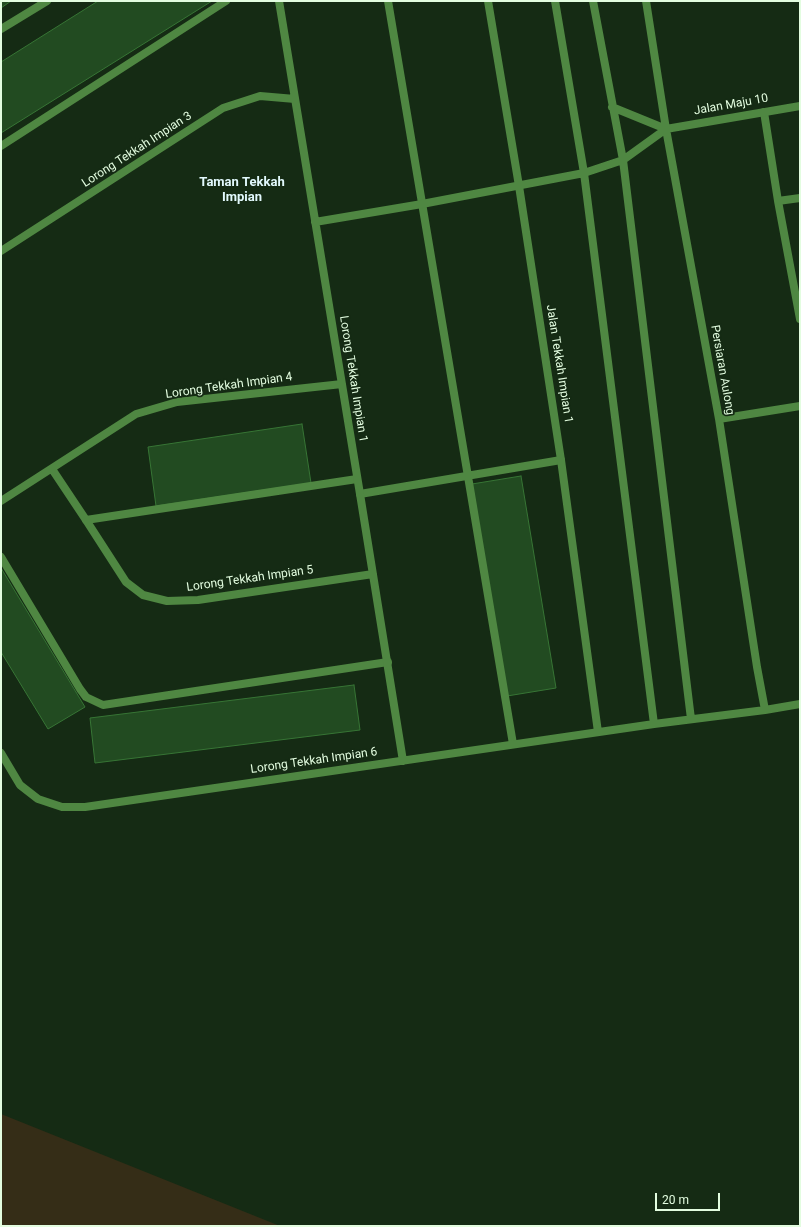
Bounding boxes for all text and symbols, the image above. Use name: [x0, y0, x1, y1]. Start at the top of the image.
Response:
street label: Jalan Maju 10: [693, 91, 769, 119]
street label: Lorong Tekkah Impian 3: [79, 109, 195, 191]
district label: Taman Tekkah Impian: [199, 175, 285, 206]
street label: Jalan Tekkah Impian 1: [543, 304, 575, 424]
street label: Lorong Tekkah Impian 1: [336, 315, 370, 443]
street label: Persiaran Aulong: [707, 324, 737, 416]
street label: Lorong Tekkah Impian 4: [165, 370, 293, 402]
street label: Lorong Tekkah Impian 5: [186, 563, 314, 595]
street label: Lorong Tekkah Impian 6: [250, 745, 378, 777]
scale bar: [657, 1185, 722, 1211]
text: 20 m: [662, 1193, 689, 1207]

